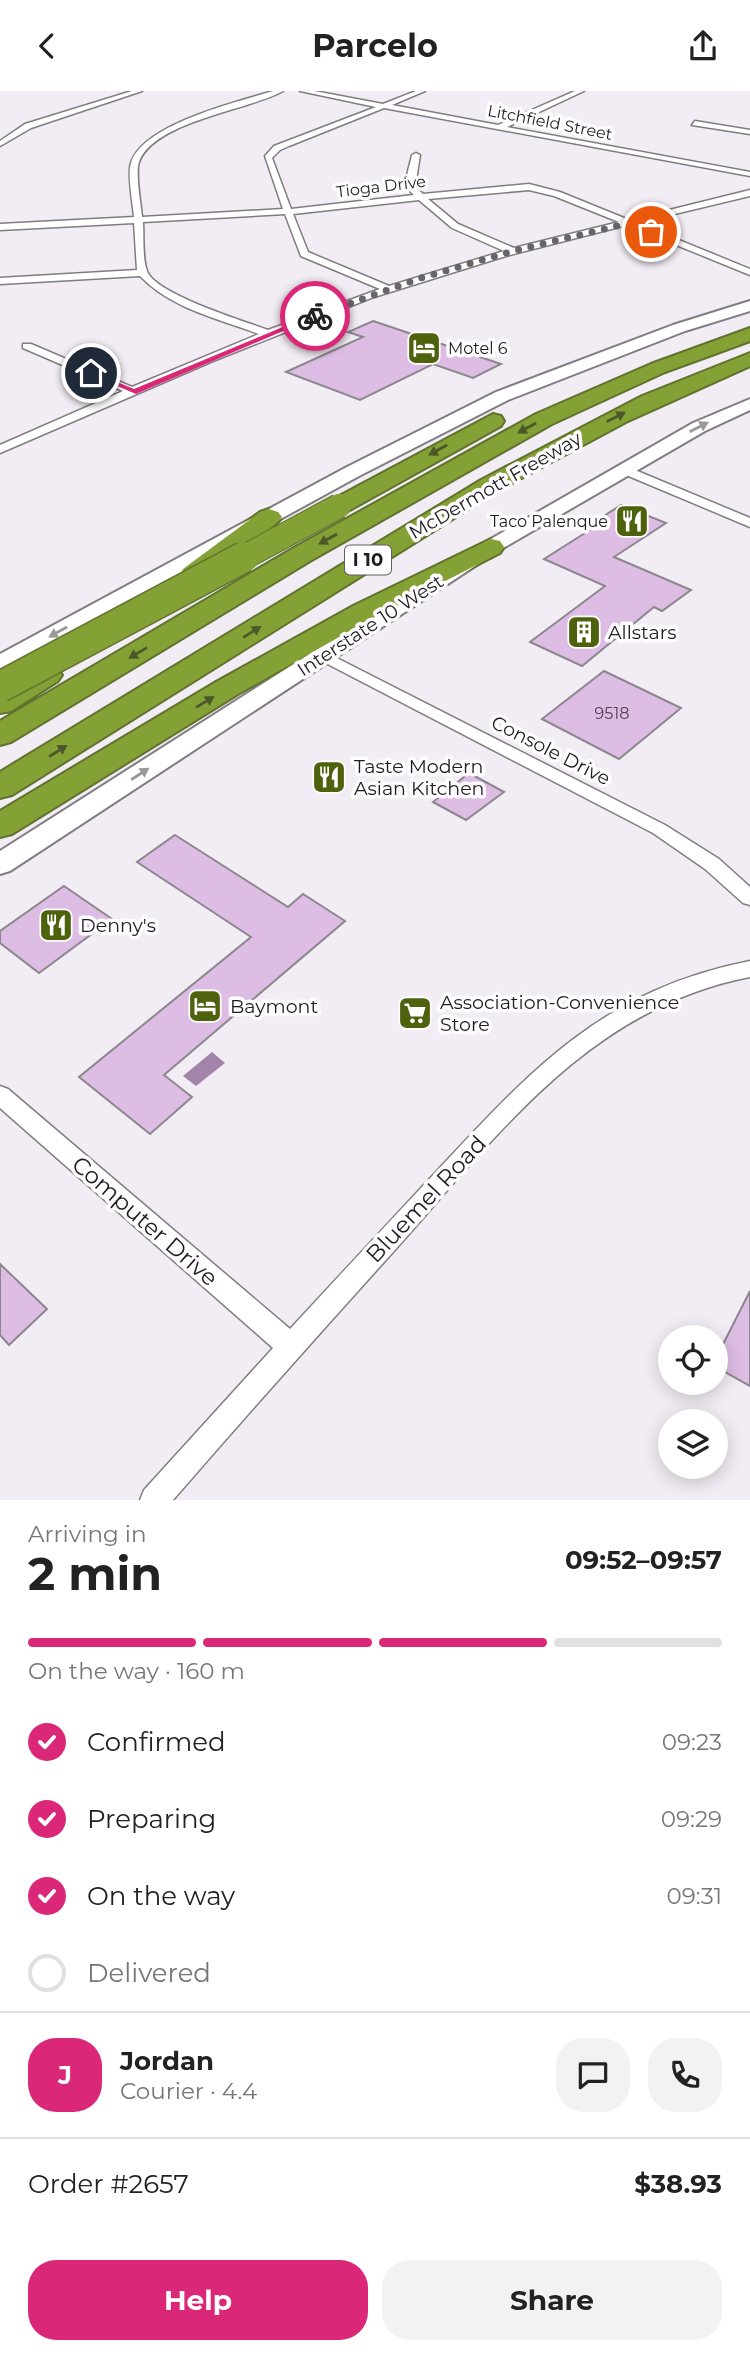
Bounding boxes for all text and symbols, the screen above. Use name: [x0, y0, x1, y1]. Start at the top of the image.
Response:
text: Parcelo: [312, 26, 438, 65]
icon: back: [28, 27, 66, 65]
icon: share: [684, 27, 722, 65]
street label: Litchfield Street: [486, 101, 614, 144]
street label: Tioga Drive: [335, 172, 427, 201]
pin: [621, 202, 681, 262]
icon: bag: [632, 213, 670, 251]
courier: [280, 281, 350, 351]
icon: bike: [296, 297, 334, 335]
hotel icon: Motel 6: [405, 329, 443, 367]
place label: Motel 6: [448, 339, 508, 358]
pin: [61, 343, 121, 403]
icon: home: [72, 354, 110, 392]
one-way arrow: [606, 411, 626, 422]
one-way arrow: [689, 422, 709, 433]
one-way arrow: [517, 423, 537, 434]
street label: McDermott Freeway: [405, 426, 586, 544]
one-way arrow: [428, 444, 448, 456]
restaurant icon: Taco Palenque: [613, 502, 651, 540]
place label: Taco Palenque: [490, 512, 608, 531]
one-way arrow: [319, 533, 338, 545]
road number: I 10: [345, 545, 391, 575]
street label: Interstate 10 West: [293, 569, 448, 681]
building icon: Allstars: [565, 613, 603, 651]
place label: Allstars: [608, 621, 677, 644]
one-way arrow: [48, 626, 68, 637]
one-way arrow: [242, 626, 261, 639]
one-way arrow: [128, 647, 147, 659]
one-way arrow: [196, 695, 215, 708]
house number: 9518: [595, 704, 629, 723]
street label: Console Drive: [487, 711, 614, 790]
one-way arrow: [49, 745, 68, 758]
place label: Taste Modern Asian Kitchen: [354, 755, 484, 800]
restaurant icon: Taste Modern Asian Kitchen: [310, 758, 348, 796]
one-way arrow: [130, 768, 149, 781]
restaurant icon: Denny's: [37, 906, 75, 944]
place label: Denny's: [80, 914, 156, 937]
hotel icon: Baymont: [186, 987, 224, 1025]
place label: Association-Convenience Store: [440, 991, 679, 1036]
supermarket icon: Association-Convenience Store: [396, 994, 434, 1032]
place label: Baymont: [230, 995, 318, 1018]
street label: Bluemel Road: [360, 1130, 492, 1268]
street label: Computer Drive: [66, 1150, 224, 1292]
map controls: [658, 1325, 728, 1479]
button: locate: [658, 1325, 728, 1395]
button: layers: [658, 1409, 728, 1479]
text: Arriving in: [28, 1520, 147, 1548]
text: 09:52–09:57: [565, 1544, 722, 1576]
text: 2 min: [28, 1545, 162, 1602]
text: On the way · 160 m: [28, 1657, 245, 1685]
icon: check: [28, 1723, 66, 1761]
text: Confirmed: [87, 1726, 226, 1758]
text: 09:23: [662, 1728, 722, 1756]
icon: check: [28, 1800, 66, 1838]
text: Preparing: [87, 1803, 216, 1835]
text: 09:29: [661, 1805, 722, 1833]
icon: check: [28, 1877, 66, 1915]
text: On the way: [87, 1880, 235, 1912]
text: 09:31: [667, 1882, 722, 1910]
text: Delivered: [87, 1957, 211, 1989]
button: chat: [556, 2038, 630, 2112]
button: phone: [648, 2038, 722, 2112]
text: Jordan: [120, 2045, 214, 2077]
text: J: [58, 2059, 72, 2091]
text: Courier · 4.4: [120, 2077, 257, 2105]
text: Order #2657: [28, 2168, 189, 2200]
text: $38.93: [634, 2168, 722, 2200]
button: Help: [28, 2260, 368, 2340]
button: Share: [382, 2260, 722, 2340]

